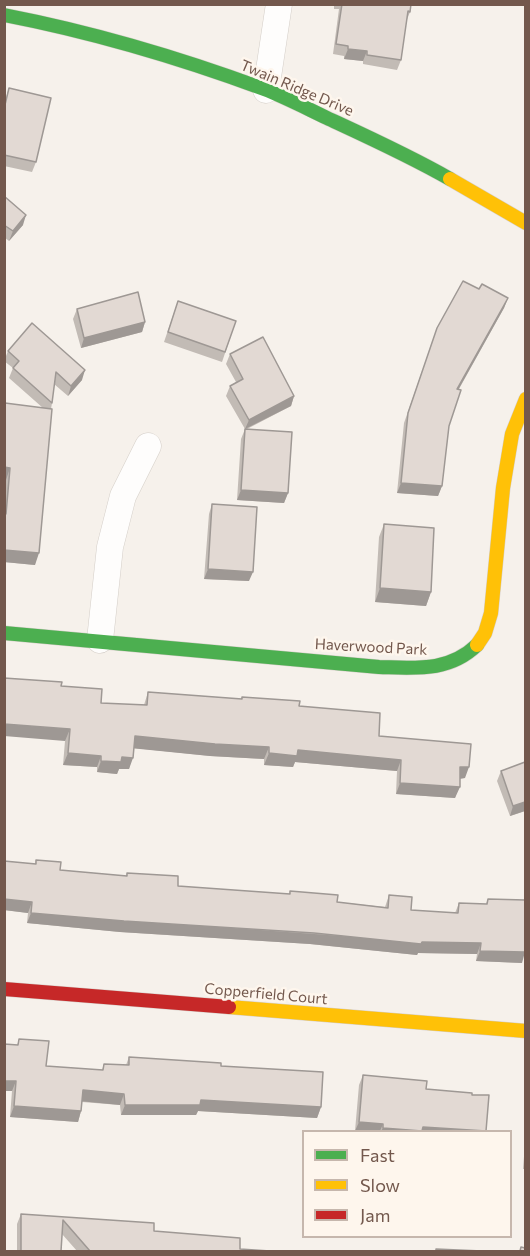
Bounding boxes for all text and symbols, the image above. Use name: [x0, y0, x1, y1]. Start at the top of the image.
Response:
street label: Twain Ridge Drive: [238, 56, 356, 120]
street label: Haverwood Park: [314, 635, 428, 659]
street label: Copperfield Court: [204, 980, 328, 1008]
legend: [302, 1130, 512, 1238]
text: Fast: [360, 1144, 395, 1166]
text: Slow: [360, 1174, 400, 1196]
text: Jam: [360, 1204, 390, 1226]

